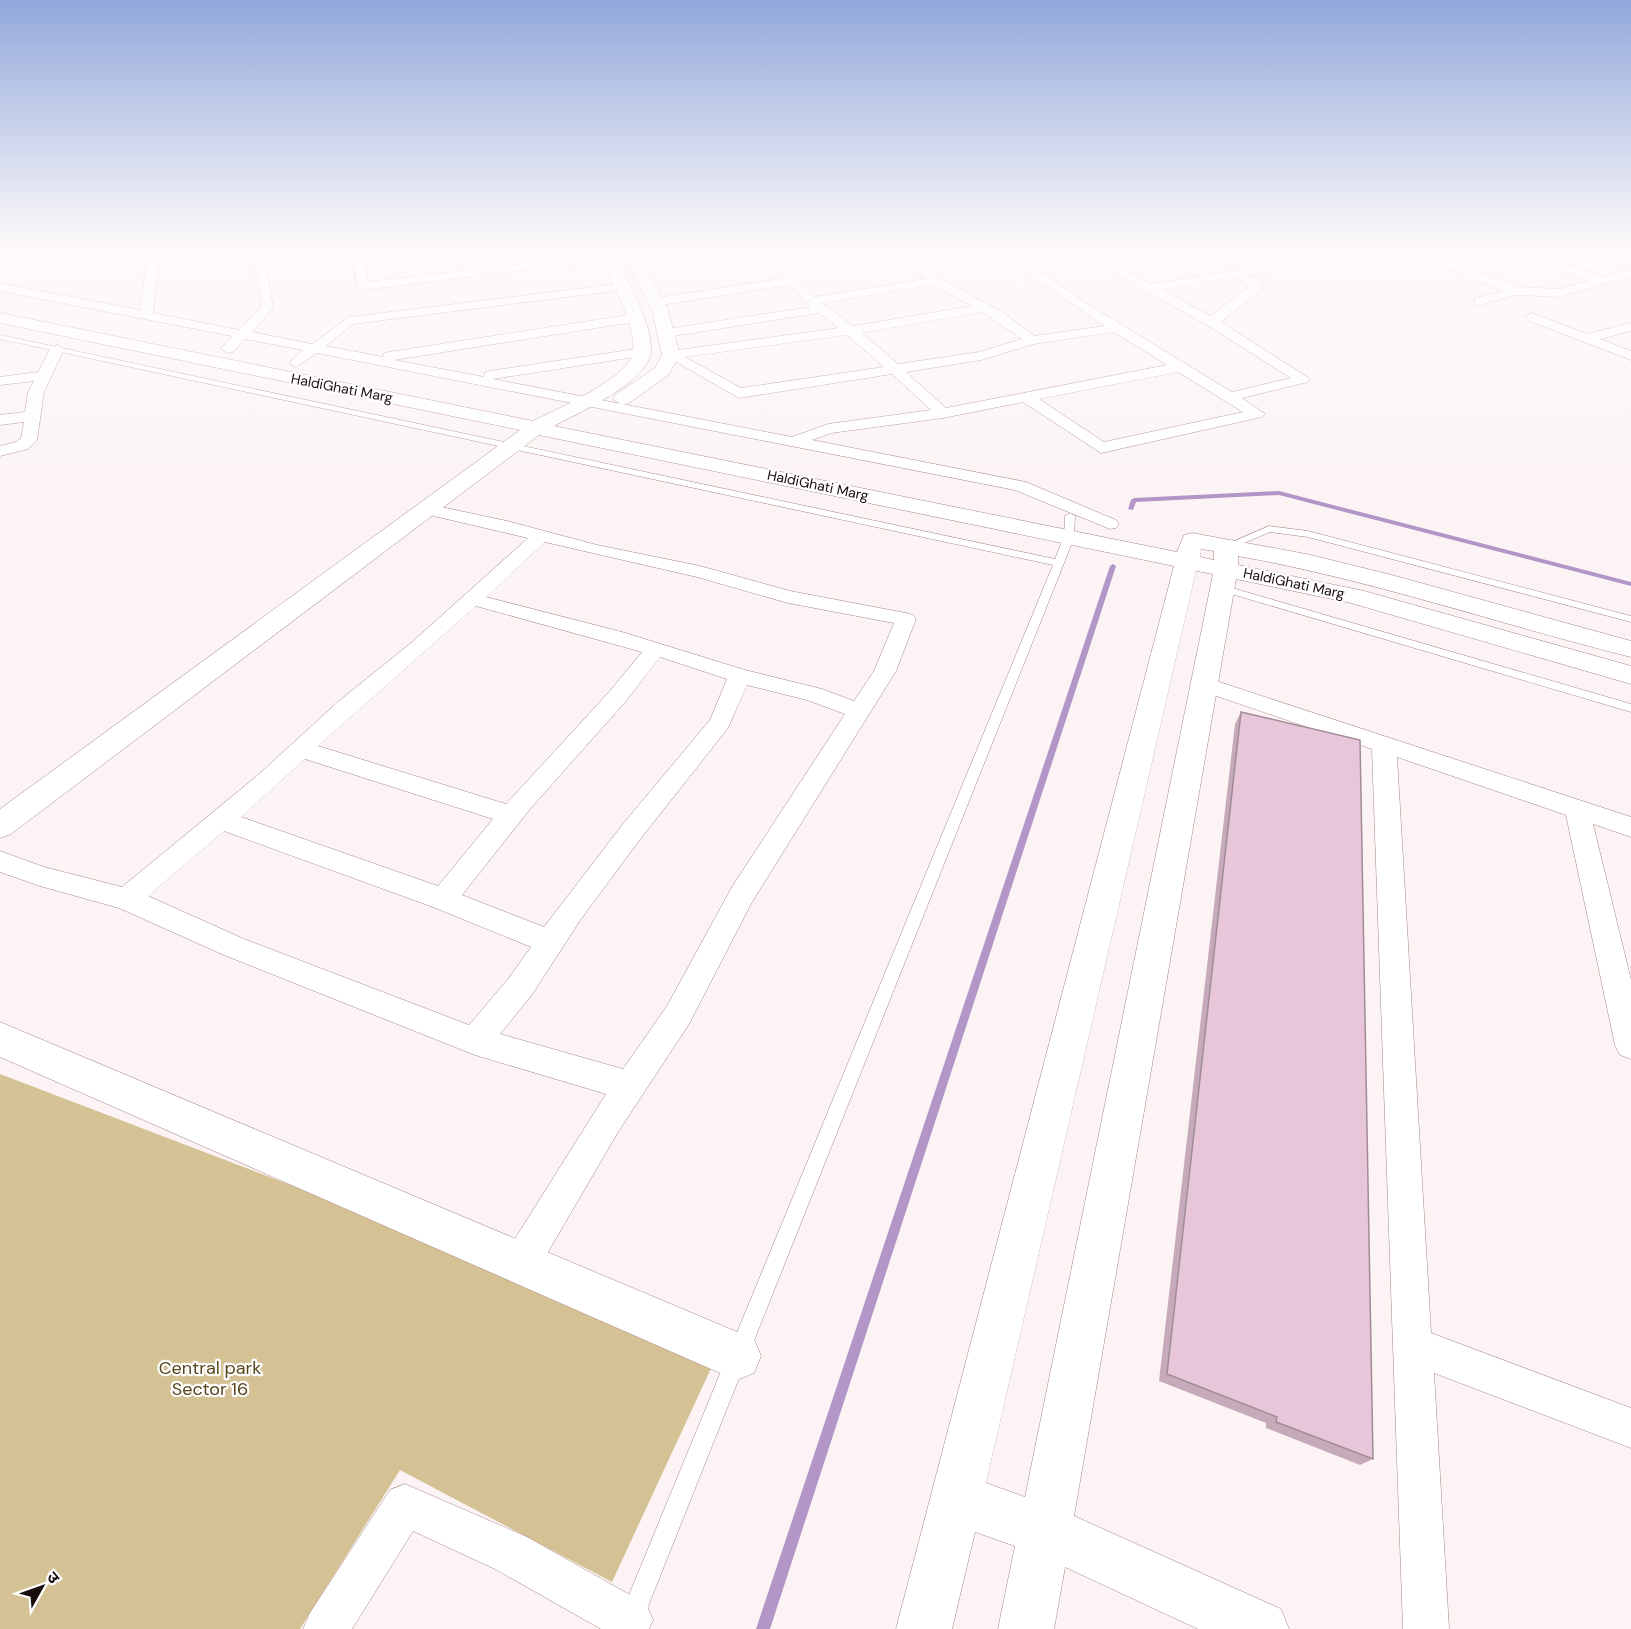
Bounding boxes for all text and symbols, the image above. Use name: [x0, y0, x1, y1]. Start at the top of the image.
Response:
street label: HaldiGhati Marg: [290, 369, 395, 407]
street label: HaldiGhati Marg: [766, 465, 871, 505]
street label: HaldiGhati Marg: [1242, 563, 1347, 603]
park label: Central park Sector 16: [159, 1356, 261, 1401]
north arrow: [12, 1557, 72, 1617]
text: उ: [42, 1567, 65, 1588]

